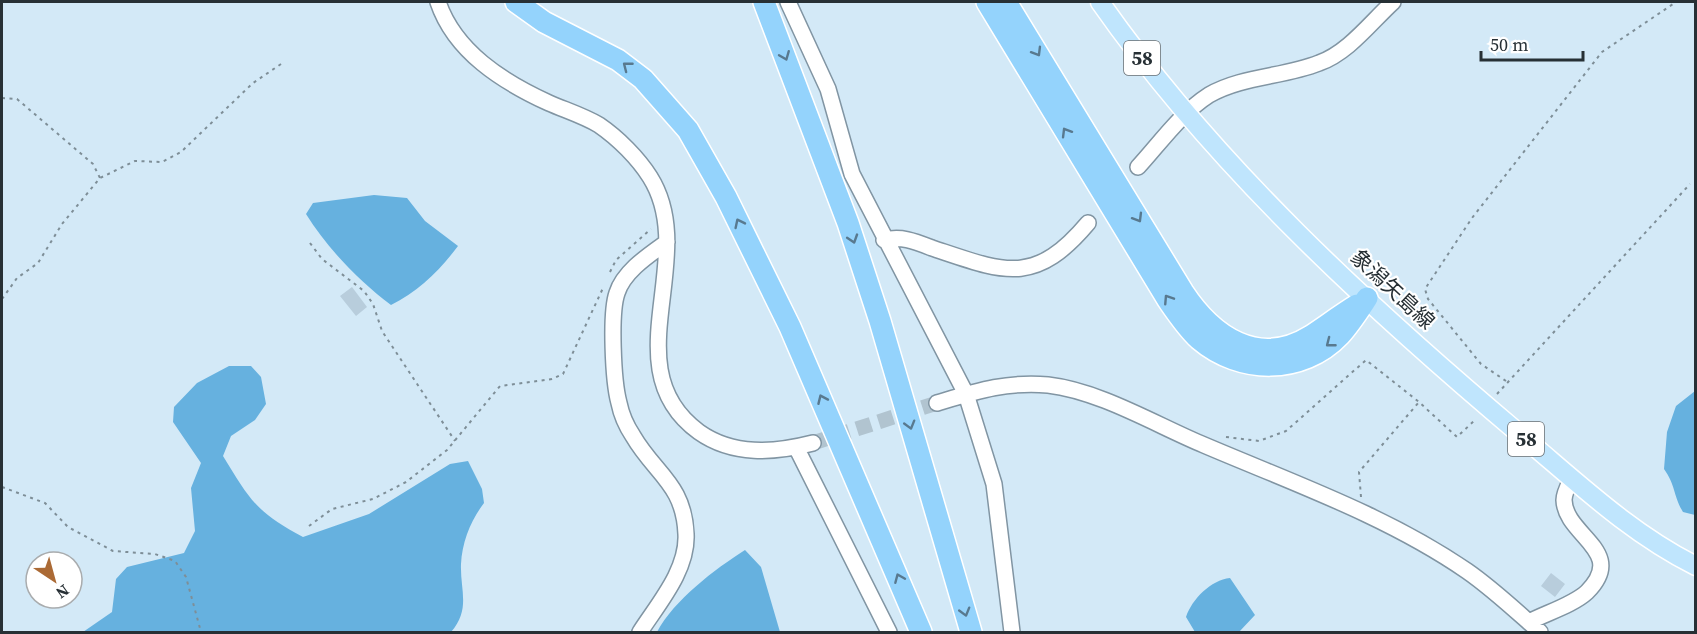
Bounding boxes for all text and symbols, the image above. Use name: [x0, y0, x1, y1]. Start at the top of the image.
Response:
scale bar: [1481, 24, 1583, 62]
text: 50 m: [1490, 32, 1528, 57]
road number: 58: [1124, 41, 1160, 75]
one-way arrow: [1029, 46, 1041, 56]
one-way arrow: [778, 50, 790, 61]
one-way arrow: [622, 63, 633, 74]
one-way arrow: [1062, 128, 1074, 138]
one-way arrow: [1130, 212, 1142, 222]
one-way arrow: [735, 219, 746, 229]
one-way arrow: [846, 233, 859, 244]
street label: 象潟矢島線: [1345, 243, 1441, 335]
one-way arrow: [1163, 295, 1175, 305]
one-way arrow: [1326, 335, 1337, 346]
one-way arrow: [817, 395, 829, 406]
one-way arrow: [903, 419, 915, 430]
road number: 58: [1508, 422, 1544, 456]
north arrow: [24, 550, 84, 610]
one-way arrow: [895, 574, 907, 585]
text: N: [51, 580, 74, 605]
one-way arrow: [958, 606, 970, 617]

